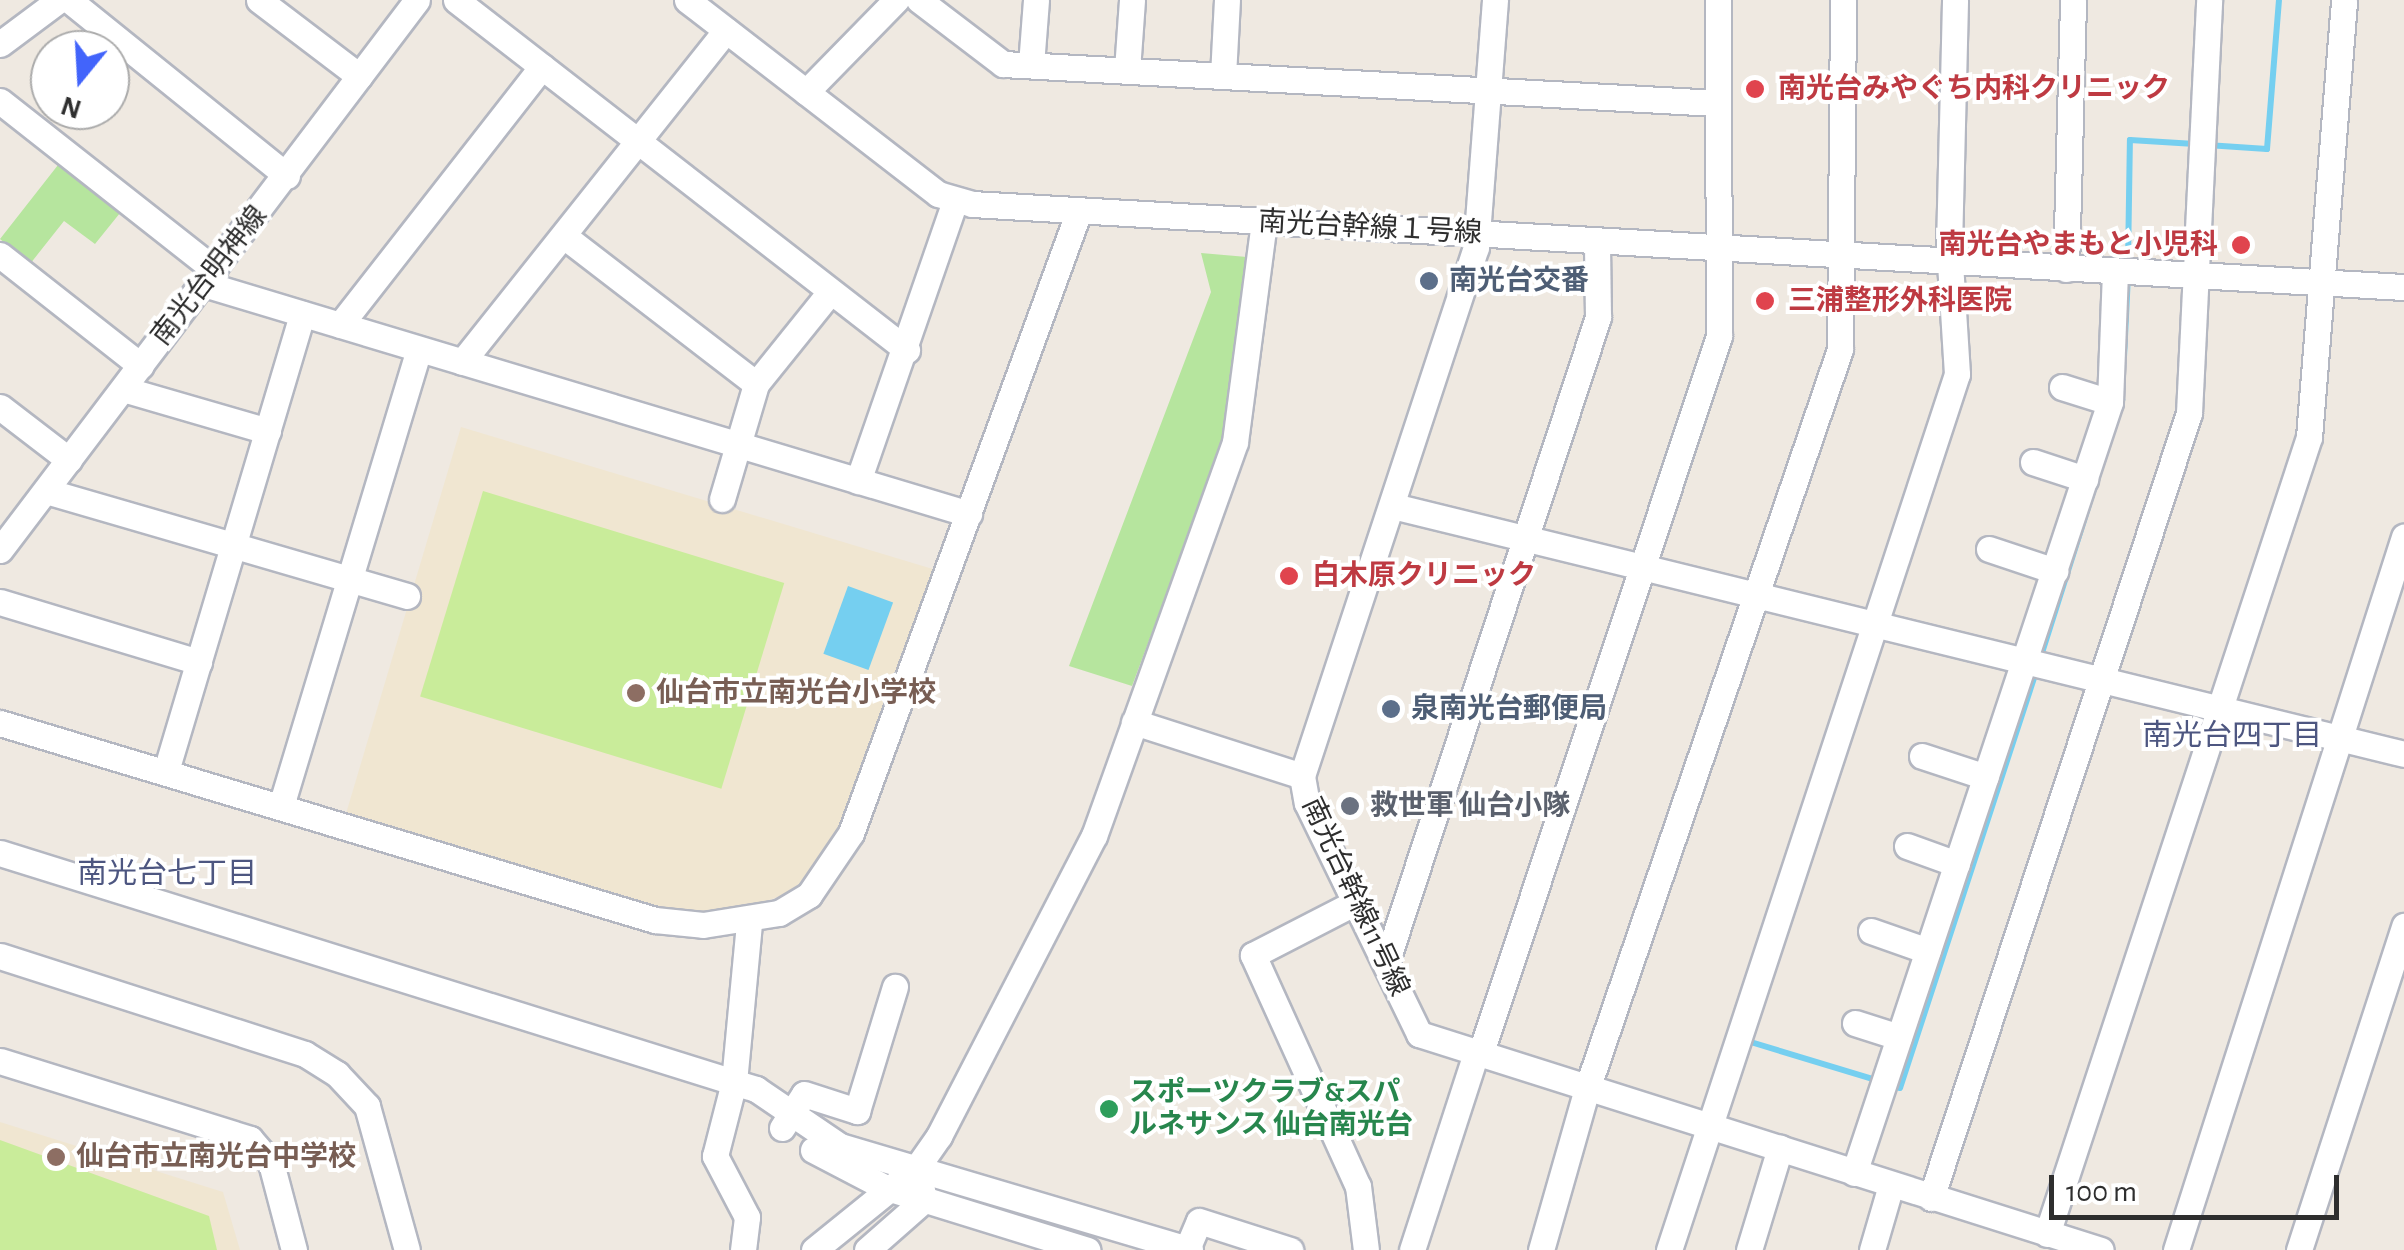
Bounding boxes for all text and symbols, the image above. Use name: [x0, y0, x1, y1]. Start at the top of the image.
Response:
north arrow: [30, 30, 130, 130]
place label: 南光台みやぐち内科クリニック: [1778, 72, 2170, 106]
marker: 南光台みやぐち内科クリニック: [1742, 76, 1768, 102]
text: N: [58, 90, 85, 123]
street label: 南光台明神線: [145, 199, 275, 353]
street label: 南光台幹線１号線: [1257, 205, 1483, 251]
place label: 南光台やまもと小児科: [1938, 228, 2218, 262]
marker: 南光台やまもと小児科: [2228, 232, 2254, 258]
place label: 南光台交番: [1449, 264, 1589, 298]
marker: 南光台交番: [1418, 270, 1440, 292]
place label: 三浦整形外科医院: [1788, 284, 2012, 318]
marker: 三浦整形外科医院: [1752, 288, 1778, 314]
place label: 白木原クリニック: [1312, 559, 1536, 593]
marker: 白木原クリニック: [1276, 563, 1302, 589]
place label: 仙台市立南光台小学校: [656, 676, 936, 710]
marker: 仙台市立南光台小学校: [625, 682, 647, 704]
place label: 泉南光台郵便局: [1411, 692, 1607, 726]
marker: 泉南光台郵便局: [1380, 698, 1402, 720]
district label: 南光台四丁目: [2142, 718, 2322, 754]
place label: 救世軍 仙台小隊: [1370, 789, 1570, 823]
street label: 南光台幹線11号線: [1294, 792, 1416, 1002]
marker: 救世軍 仙台小隊: [1339, 795, 1361, 817]
district label: 南光台七丁目: [77, 856, 257, 892]
place label: スポーツクラブ&スパ ルネサンス 仙台南光台: [1129, 1076, 1413, 1142]
marker: スポーツクラブ&スパ ルネサンス 仙台南光台: [1098, 1098, 1120, 1120]
place label: 仙台市立南光台中学校: [76, 1140, 356, 1174]
marker: 仙台市立南光台中学校: [45, 1146, 67, 1168]
scale bar: [2054, 1155, 2344, 1217]
text: 100 m: [2066, 1177, 2137, 1207]

